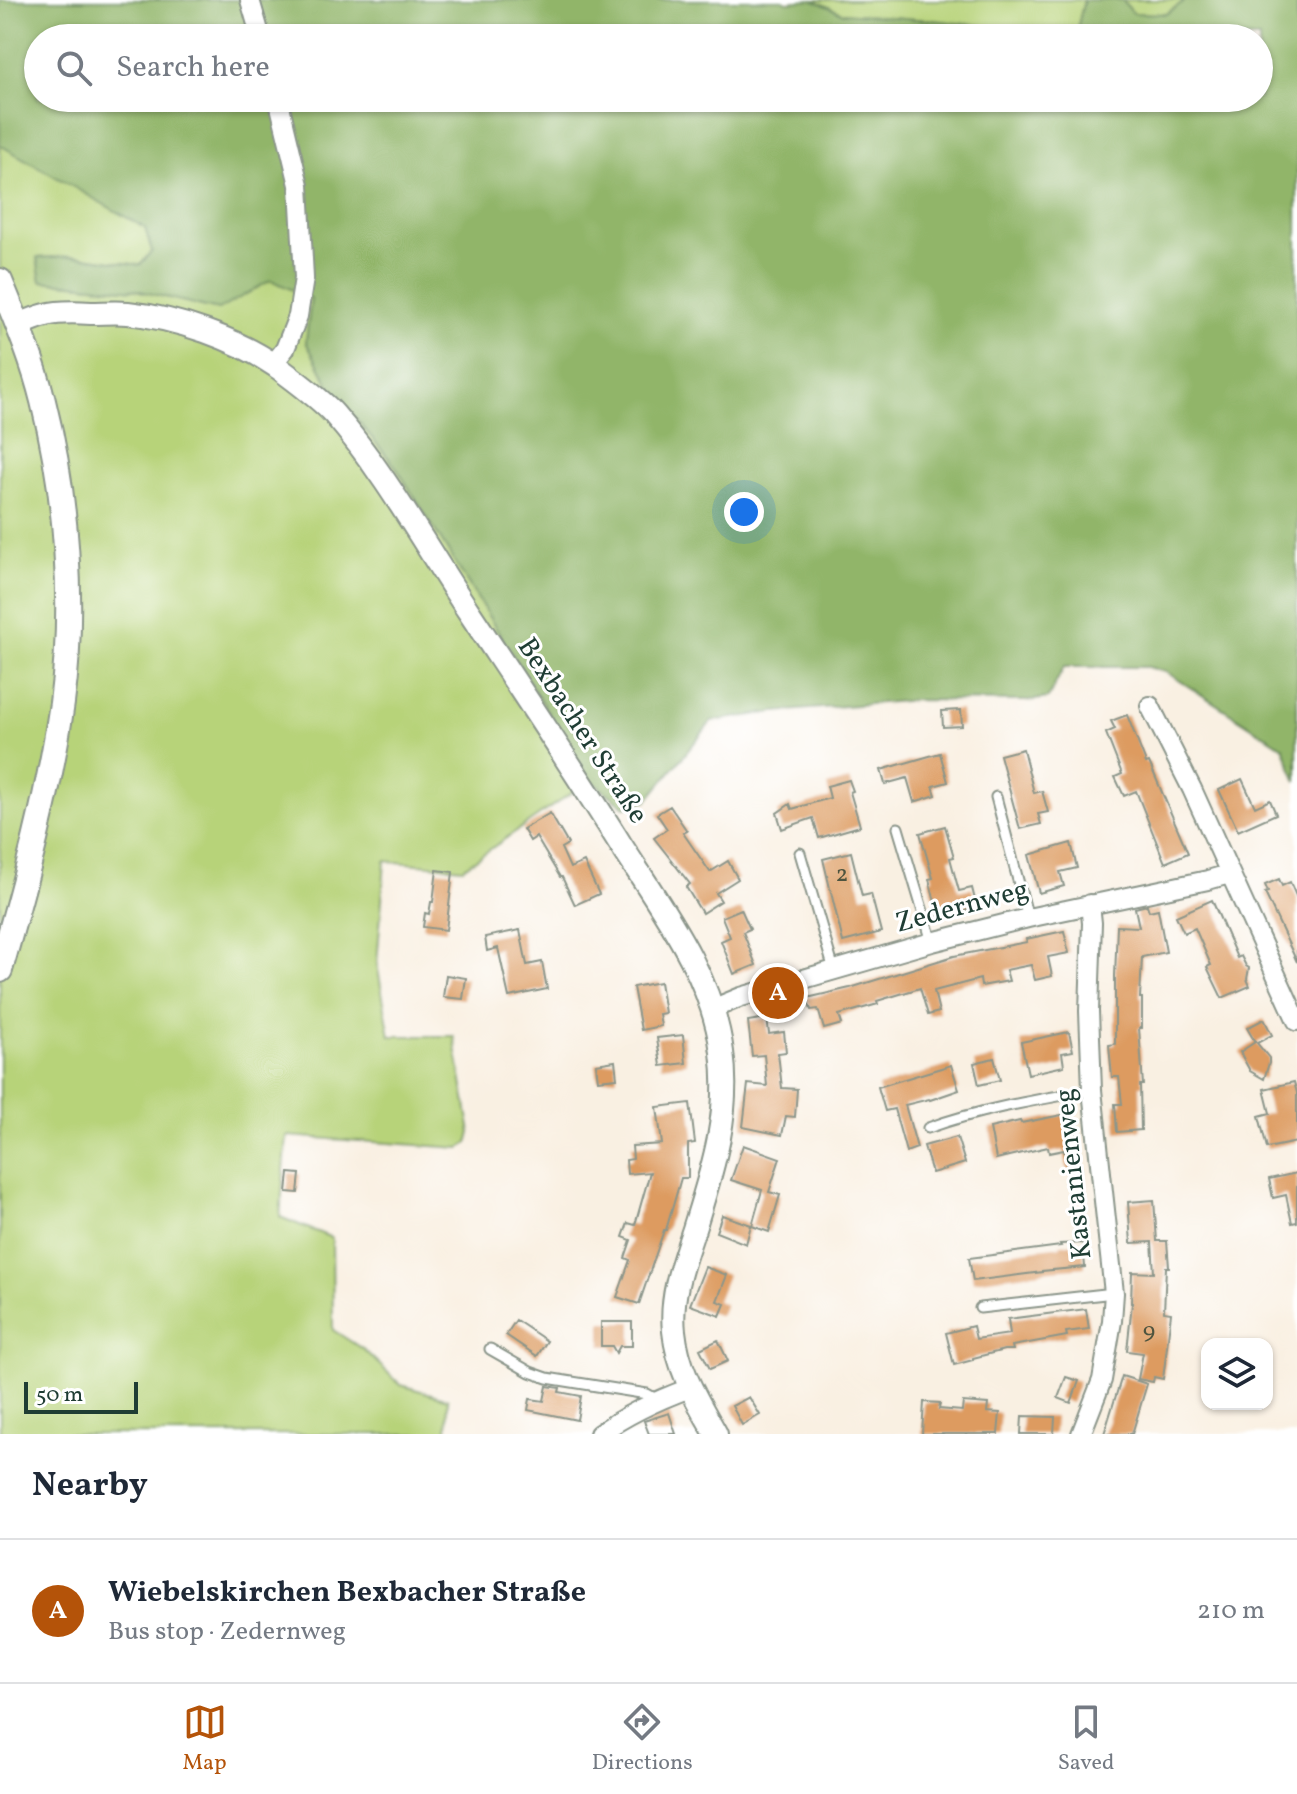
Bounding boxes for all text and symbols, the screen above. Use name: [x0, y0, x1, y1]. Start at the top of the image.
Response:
search box: [24, 24, 1273, 112]
icon: search: [52, 46, 96, 90]
text: Search here: [116, 47, 270, 89]
your location: [724, 492, 764, 532]
street label: Bexbacher Straße: [507, 630, 657, 832]
house number: 2: [836, 858, 848, 892]
street label: Zedernweg: [891, 871, 1033, 943]
pin: A: [752, 963, 804, 1023]
street label: Kastanienweg: [1046, 1087, 1102, 1261]
house number: 9: [1143, 1315, 1155, 1349]
map controls: [1201, 1338, 1273, 1410]
button: layers: [1201, 1338, 1273, 1410]
scale bar: [24, 1378, 138, 1414]
text: 50 m: [36, 1380, 83, 1411]
text: Nearby: [32, 1463, 148, 1510]
text: Wiebelskirchen Bexbacher Straße: [108, 1572, 586, 1614]
text: A: [49, 1593, 67, 1629]
text: 210 m: [1197, 1593, 1265, 1629]
text: Bus stop · Zedernweg: [108, 1614, 346, 1650]
tab: Map: [183, 1700, 227, 1779]
tab: Directions: [592, 1700, 693, 1779]
tab: Saved: [1058, 1700, 1114, 1779]

